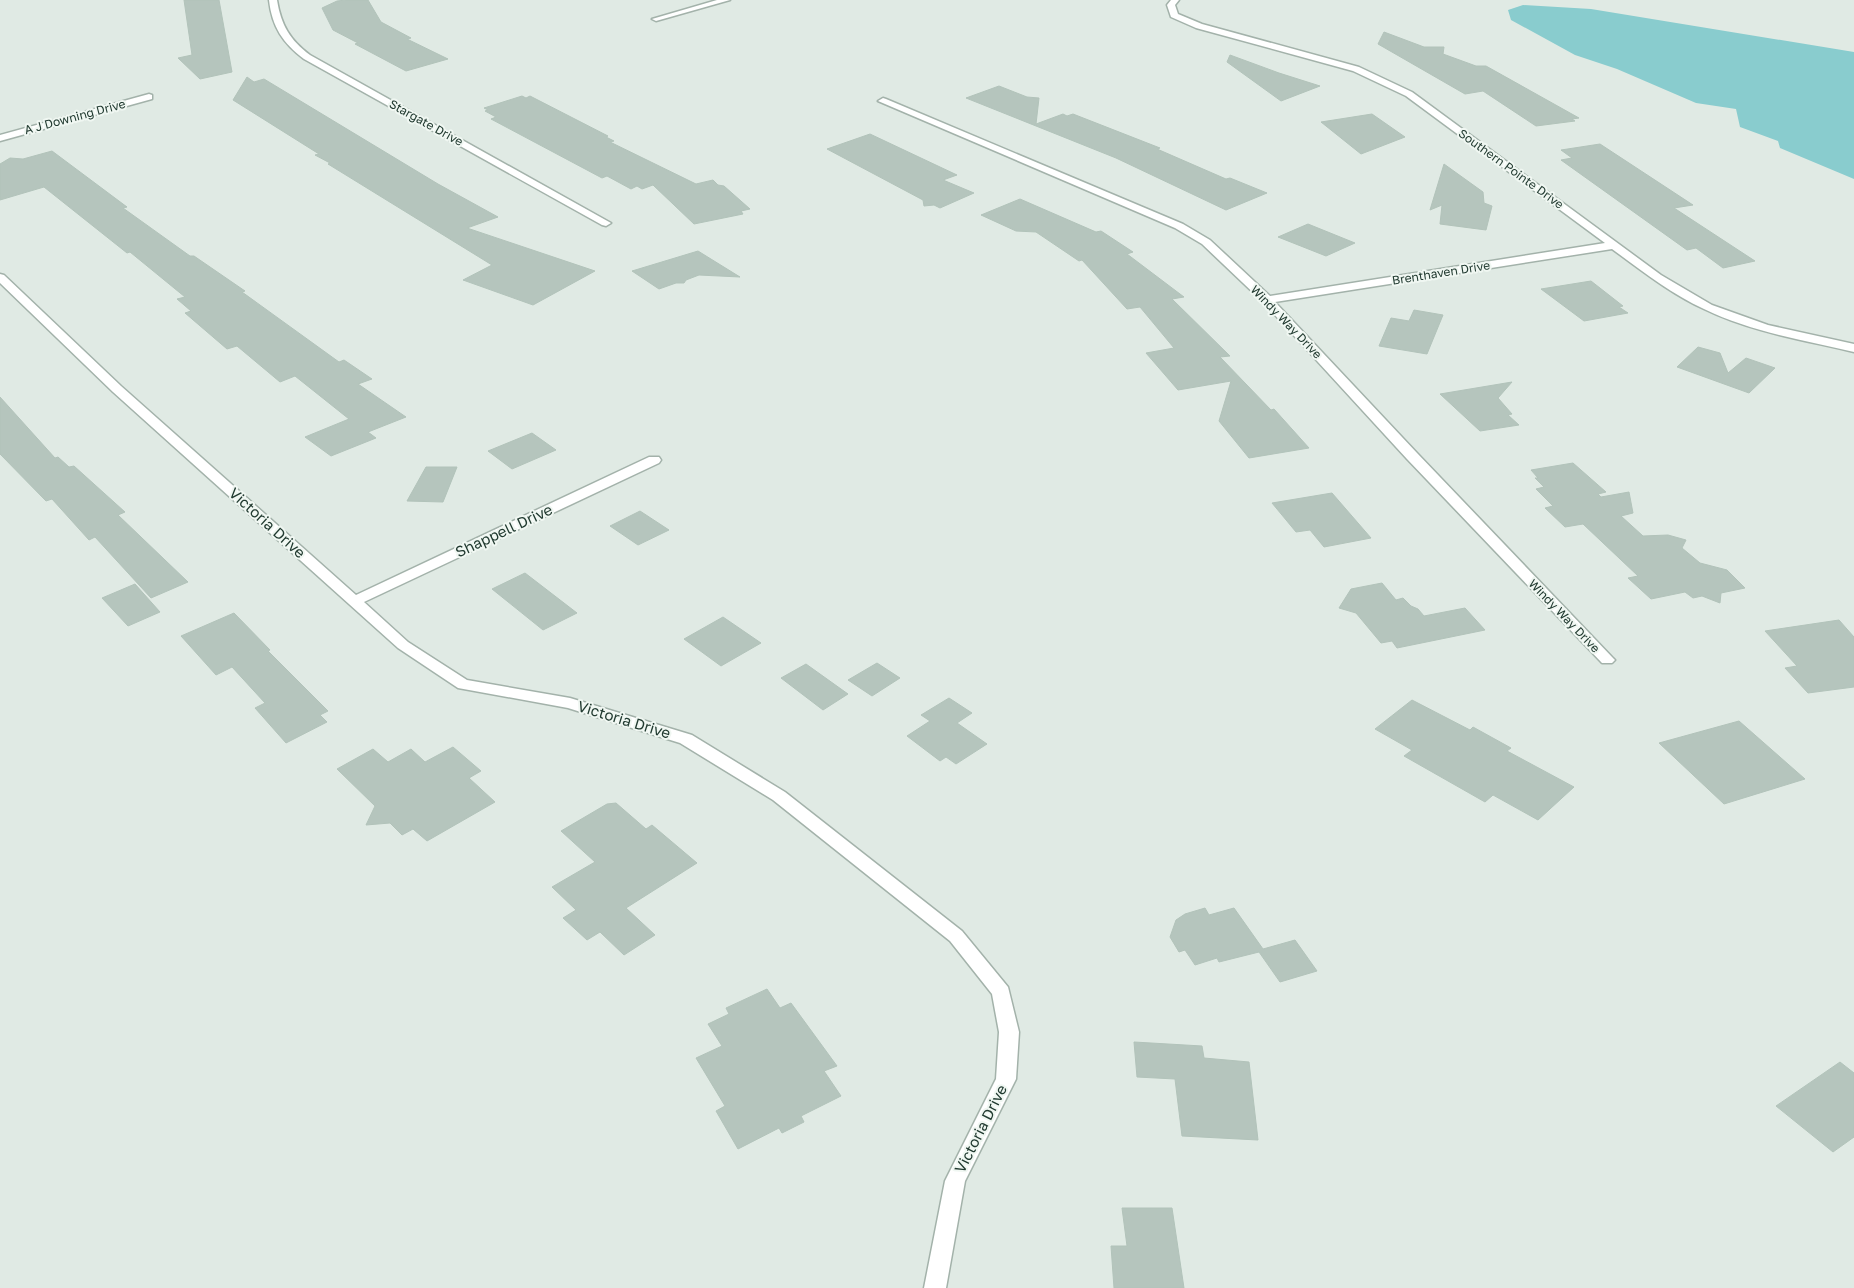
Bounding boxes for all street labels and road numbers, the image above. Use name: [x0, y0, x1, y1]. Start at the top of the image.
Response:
street label: A J Downing Drive: [23, 96, 127, 137]
street label: Stargate Drive: [387, 96, 466, 149]
street label: Southern Pointe Drive: [1456, 125, 1567, 212]
street label: Brenthaven Drive: [1391, 257, 1491, 288]
street label: Windy Way Drive: [1248, 282, 1325, 362]
street label: Victoria Drive: [226, 483, 310, 561]
street label: Shappell Drive: [452, 500, 555, 560]
street label: Windy Way Drive: [1526, 576, 1603, 656]
street label: Victoria Drive: [576, 696, 673, 742]
street label: Victoria Drive: [950, 1081, 1010, 1176]

